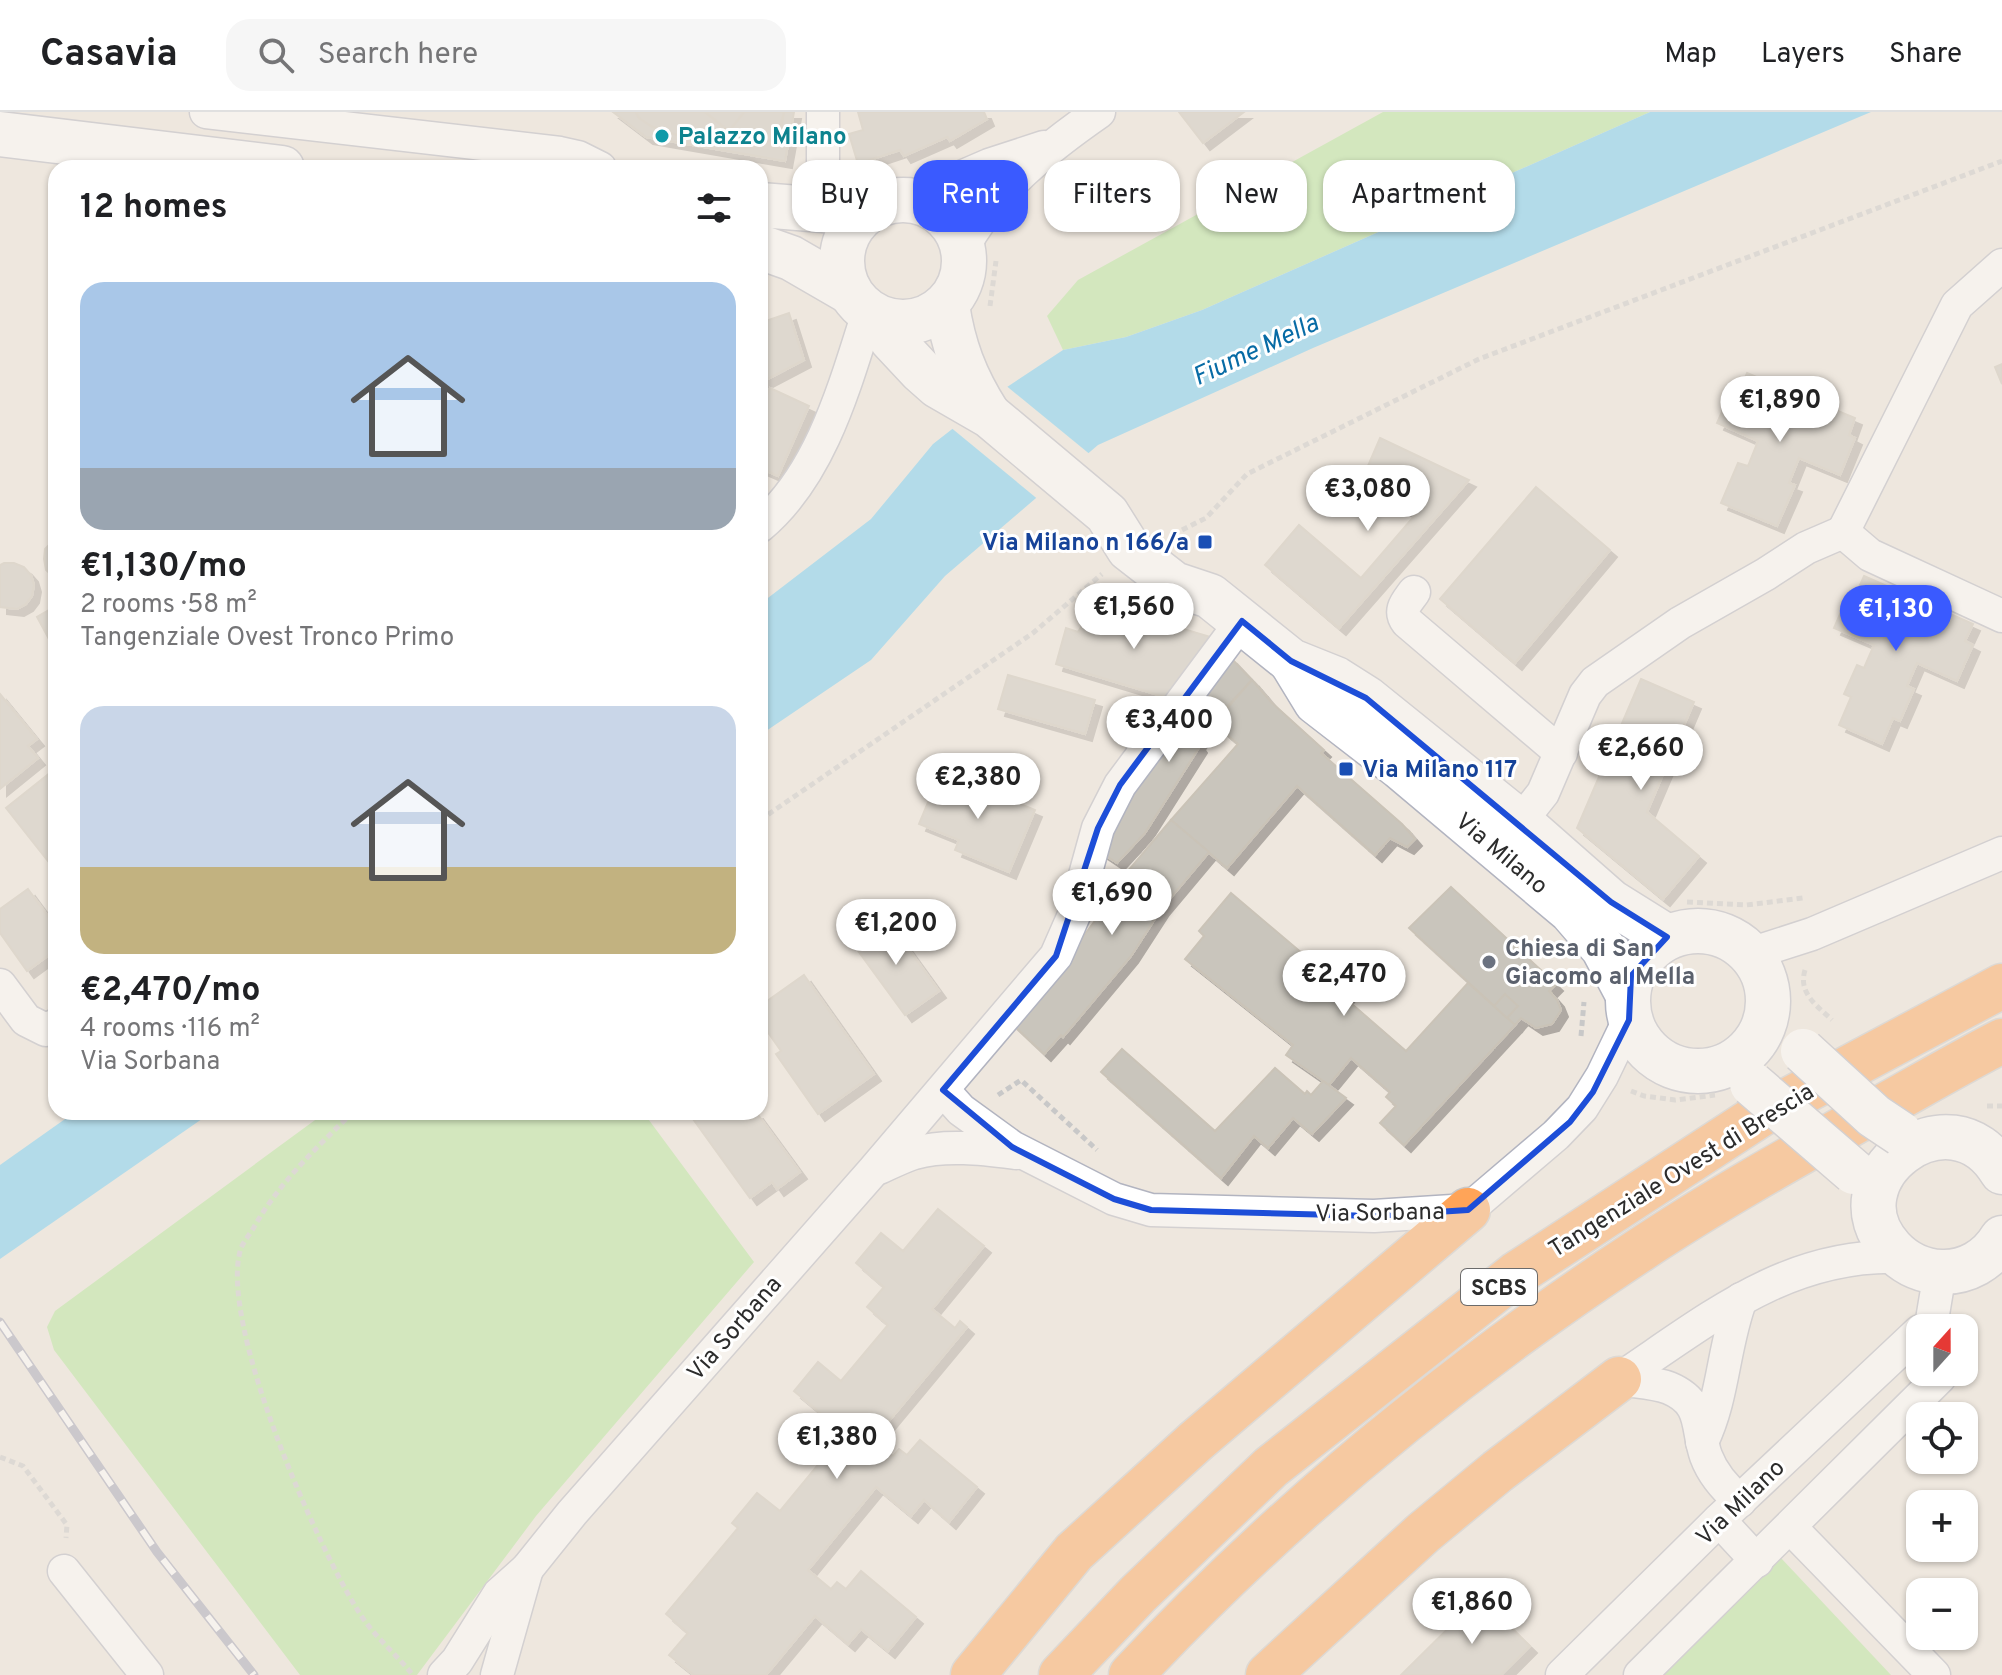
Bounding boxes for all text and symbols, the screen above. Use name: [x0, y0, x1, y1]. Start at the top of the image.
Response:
search box: [226, 19, 786, 91]
text: Casavia: [40, 31, 178, 80]
icon: search: [254, 33, 298, 77]
text: Search here: [318, 37, 478, 74]
text: Map: [1664, 37, 1717, 73]
text: Layers: [1761, 37, 1845, 73]
text: Share: [1889, 37, 1962, 73]
place label: Palazzo Milano: [678, 123, 847, 153]
marker: Palazzo Milano: [653, 127, 671, 145]
chip: Buy: [792, 160, 897, 232]
chip: Rent: [913, 160, 1028, 232]
chip: Filters: [1044, 160, 1180, 232]
chip: New: [1196, 160, 1307, 232]
chip: Apartment: [1323, 160, 1515, 232]
icon: filters: [692, 186, 736, 230]
text: 12 homes: [80, 187, 227, 230]
water label: Fiume Mella: [1188, 307, 1325, 395]
icon: home: [336, 334, 480, 478]
pin: €1,890: [1715, 376, 1845, 444]
text: €1,890: [1738, 385, 1822, 418]
pin: €3,080: [1303, 465, 1433, 533]
text: €3,080: [1324, 474, 1412, 507]
place label: Via Milano n 166/a: [982, 529, 1189, 559]
marker: Via Milano n 166/a: [1196, 533, 1214, 551]
text: €1,130/mo: [80, 546, 247, 589]
pin: €1,560: [1069, 583, 1199, 651]
pin: €1,130: [1831, 585, 1961, 653]
text: 2 rooms · 58 m²: [80, 589, 257, 622]
text: €1,560: [1093, 592, 1175, 625]
text: €1,130: [1858, 594, 1934, 627]
text: Tangenziale Ovest Tronco Primo: [80, 622, 454, 655]
pin: €3,400: [1104, 696, 1234, 764]
text: €3,400: [1125, 705, 1213, 738]
pin: €2,660: [1576, 724, 1706, 792]
text: €2,660: [1597, 733, 1685, 766]
pin: €2,380: [913, 753, 1043, 821]
place label: Via Milano 117: [1362, 756, 1517, 786]
icon: home: [336, 758, 480, 902]
marker: Via Milano 117: [1337, 760, 1355, 778]
text: €2,380: [934, 762, 1022, 795]
street label: Via Milano: [1448, 807, 1553, 902]
pin: €1,690: [1047, 869, 1177, 937]
text: €1,690: [1071, 878, 1153, 911]
pin: €1,200: [831, 899, 961, 967]
text: €1,200: [854, 908, 938, 941]
place label: Chiesa di San Giacomo al Mella: [1505, 935, 1695, 993]
pin: €2,470: [1279, 950, 1409, 1018]
marker: Chiesa di San Giacomo al Mella: [1480, 953, 1498, 971]
text: €2,470: [1301, 959, 1387, 992]
text: €2,470/mo: [80, 970, 260, 1013]
text: 4 rooms · 116 m²: [80, 1013, 260, 1046]
text: Via Sorbana: [80, 1046, 220, 1079]
street label: Tangenziale Ovest di Brescia: [1544, 1078, 1820, 1266]
street label: Via Sorbana: [1315, 1198, 1445, 1230]
road number: SCBS: [1461, 1269, 1537, 1305]
street label: Via Sorbana: [682, 1271, 789, 1388]
north arrow: [1906, 1314, 1978, 1386]
map controls: [1906, 1314, 1978, 1650]
button: locate: [1906, 1402, 1978, 1474]
pin: €1,380: [772, 1413, 902, 1481]
text: €1,380: [796, 1422, 878, 1455]
street label: Via Milano: [1691, 1454, 1792, 1553]
button: +: [1906, 1490, 1978, 1562]
pin: €1,860: [1407, 1578, 1537, 1646]
button: −: [1906, 1578, 1978, 1650]
text: €1,860: [1430, 1587, 1514, 1620]

